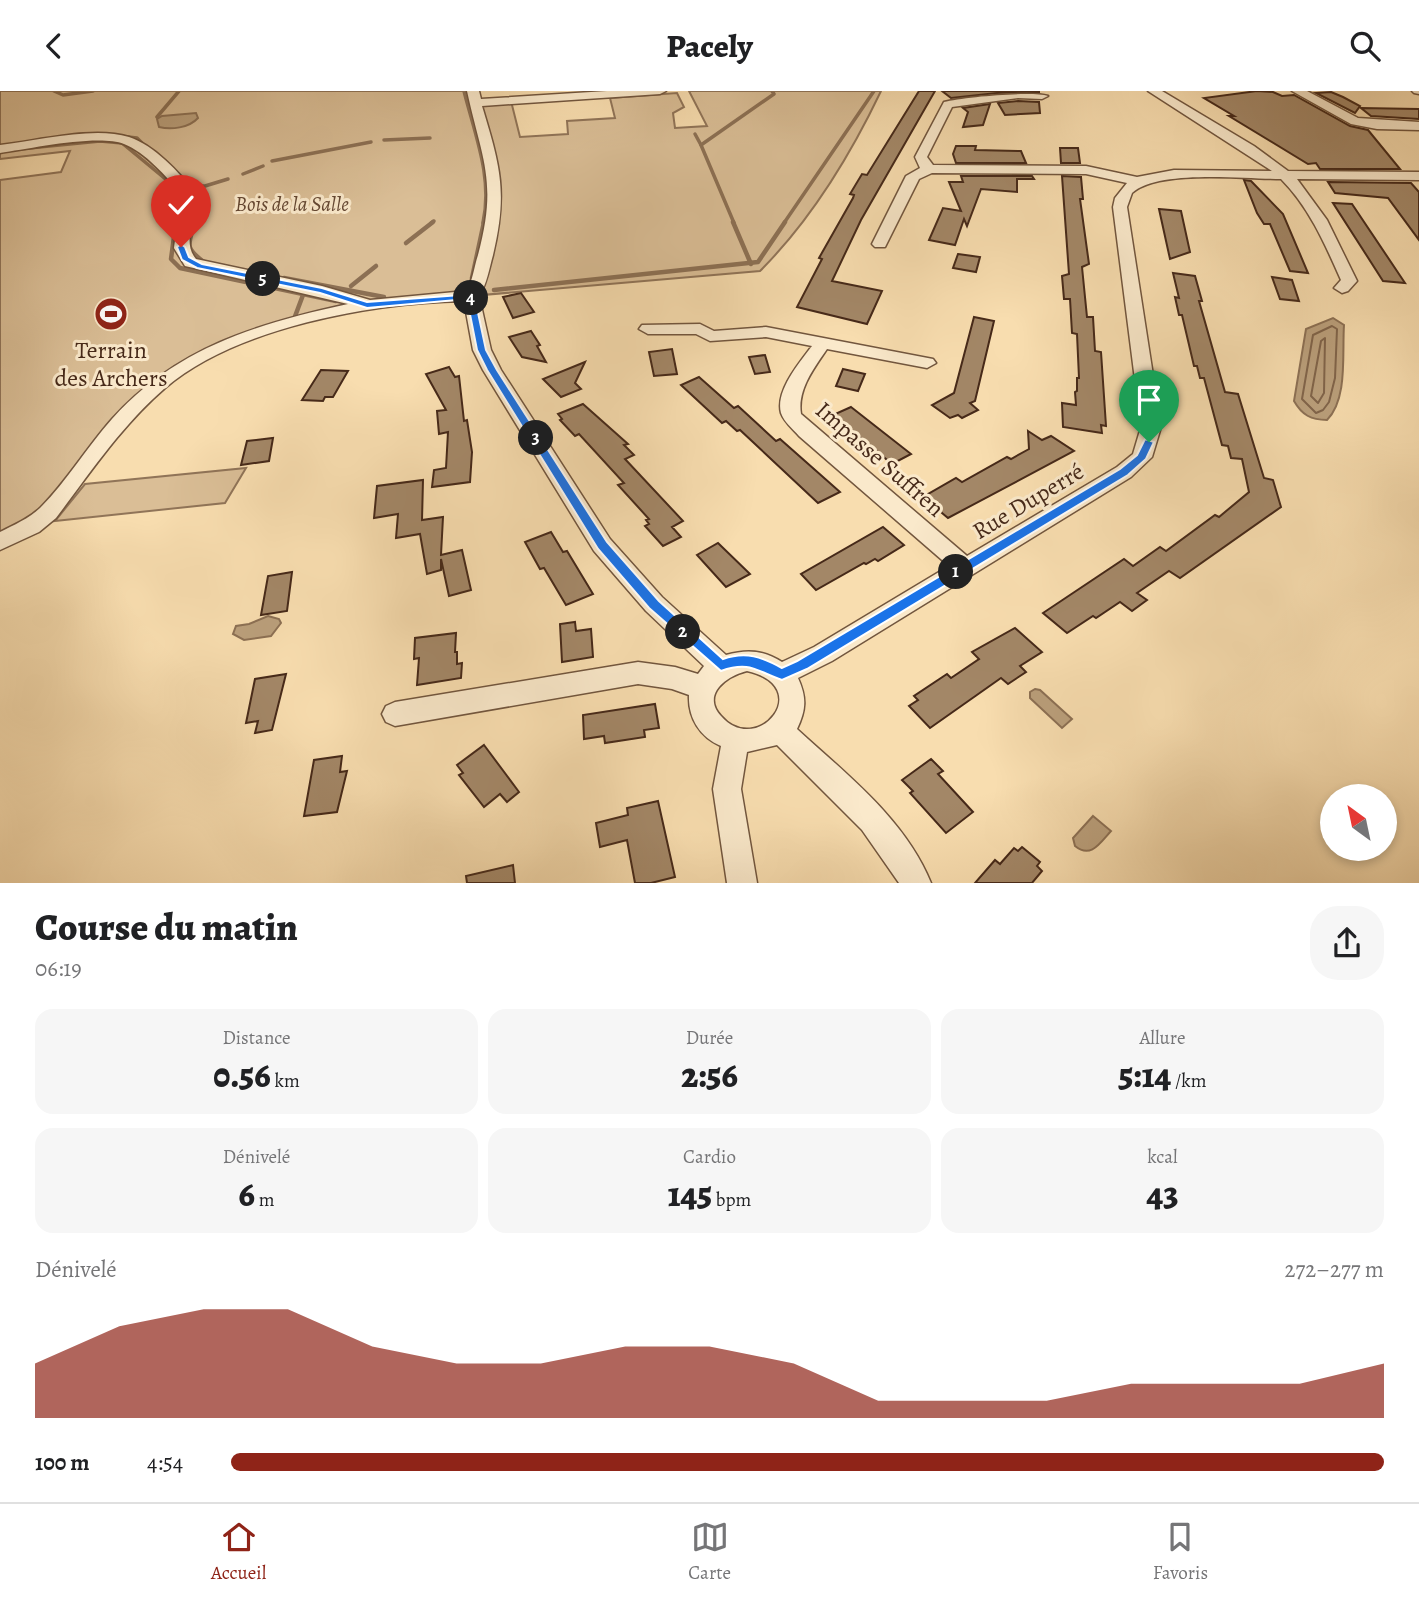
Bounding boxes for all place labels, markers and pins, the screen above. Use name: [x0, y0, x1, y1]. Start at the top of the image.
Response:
pin: [151, 175, 211, 247]
pin: 5: [246, 261, 280, 297]
pin: 4: [454, 281, 489, 315]
sports icon: Terrain des Archers: [92, 295, 130, 333]
place label: Terrain des Archers: [54, 334, 168, 394]
pin: [1119, 370, 1179, 442]
pin: 3: [518, 421, 554, 455]
pin: 1: [939, 554, 974, 589]
pin: 2: [666, 615, 700, 649]

